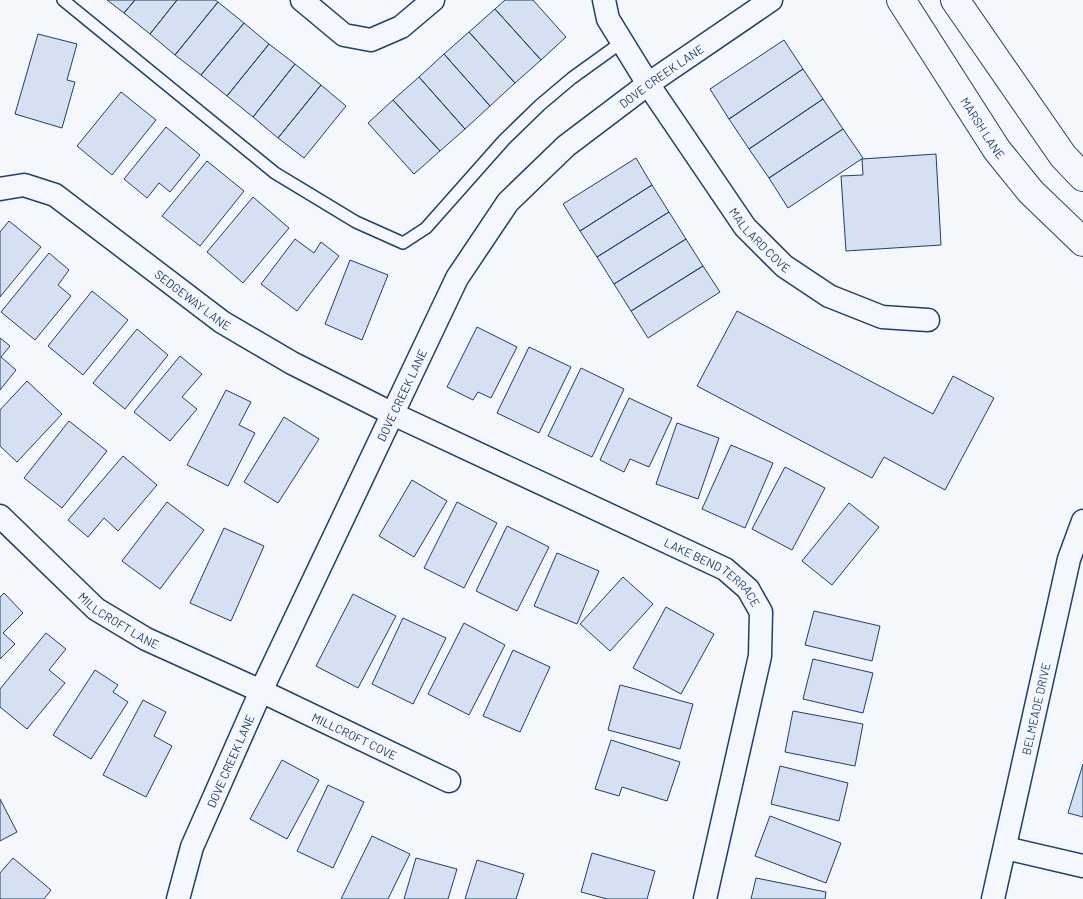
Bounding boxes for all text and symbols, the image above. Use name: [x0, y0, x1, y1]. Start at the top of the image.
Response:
street label: DOVE CREEK LANE: [616, 41, 706, 110]
street label: MARSH LANE: [958, 95, 1008, 161]
street label: MALLARD COVE: [727, 205, 793, 275]
street label: SEDGEWAY LANE: [152, 267, 233, 333]
street label: DOVE CREEK LANE: [374, 347, 429, 443]
street label: LAKE BEND TERRACE: [662, 535, 763, 609]
street label: MILLCROFT LANE: [76, 589, 161, 651]
street label: BELMEADE DRIVE: [1018, 661, 1053, 756]
street label: MILLCROFT COVE: [310, 710, 399, 762]
street label: DOVE CREEK LANE: [203, 712, 257, 810]

